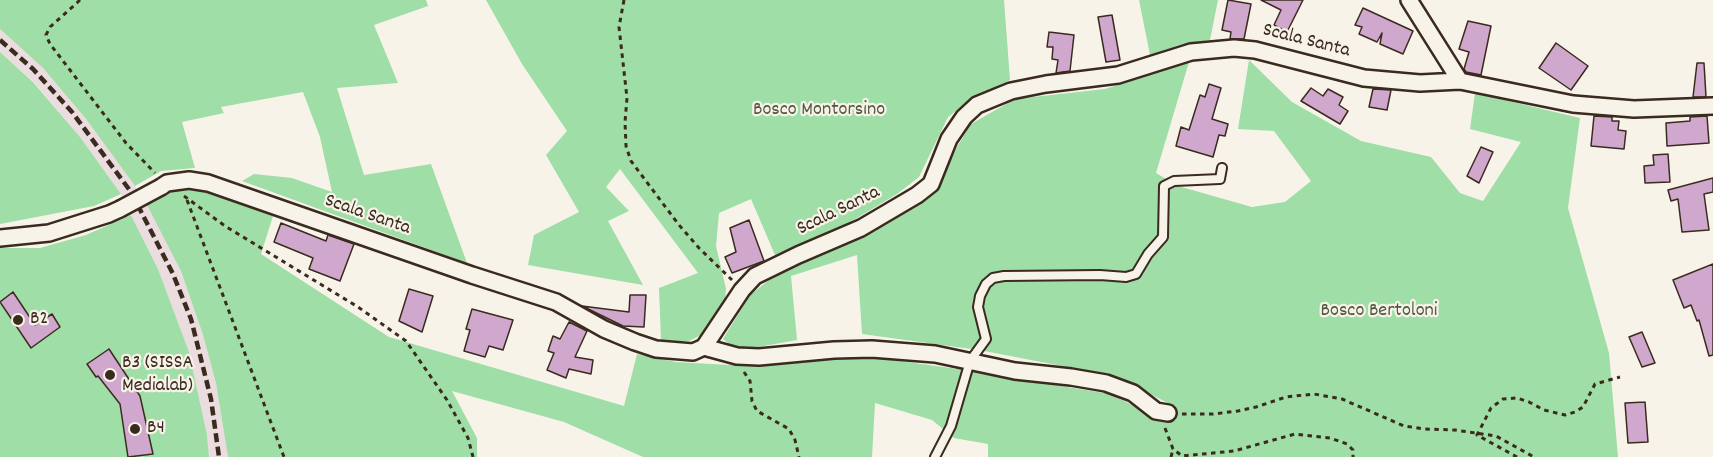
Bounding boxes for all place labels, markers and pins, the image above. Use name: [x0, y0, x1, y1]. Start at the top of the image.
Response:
place label: B2: [30, 308, 48, 332]
marker: B2: [11, 313, 25, 327]
place label: B3 (SISSA Medialab): [122, 352, 193, 399]
marker: B3 (SISSA Medialab): [103, 368, 117, 382]
place label: B4: [147, 417, 165, 441]
marker: B4: [128, 422, 142, 436]

